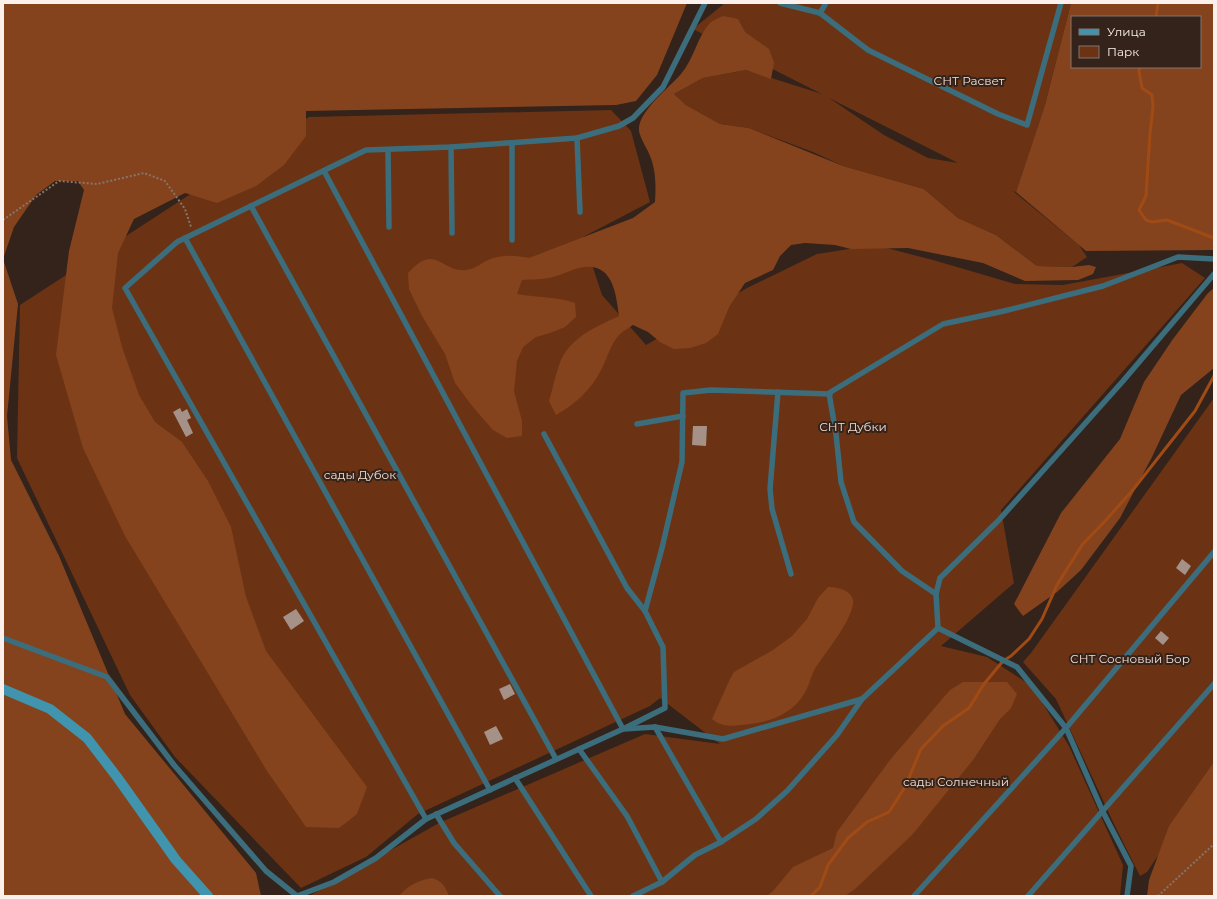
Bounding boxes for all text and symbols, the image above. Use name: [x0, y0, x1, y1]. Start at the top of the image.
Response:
legend: [1071, 16, 1201, 68]
text: Улица: [1107, 24, 1146, 39]
text: Парк: [1107, 44, 1139, 59]
park label: СНТ Расвет: [934, 73, 1005, 88]
park label: СНТ Дубки: [819, 419, 887, 434]
park label: сады Дубок: [324, 467, 396, 482]
park label: СНТ Сосновый Бор: [1070, 651, 1190, 666]
park label: сады Солнечный: [903, 774, 1009, 789]

